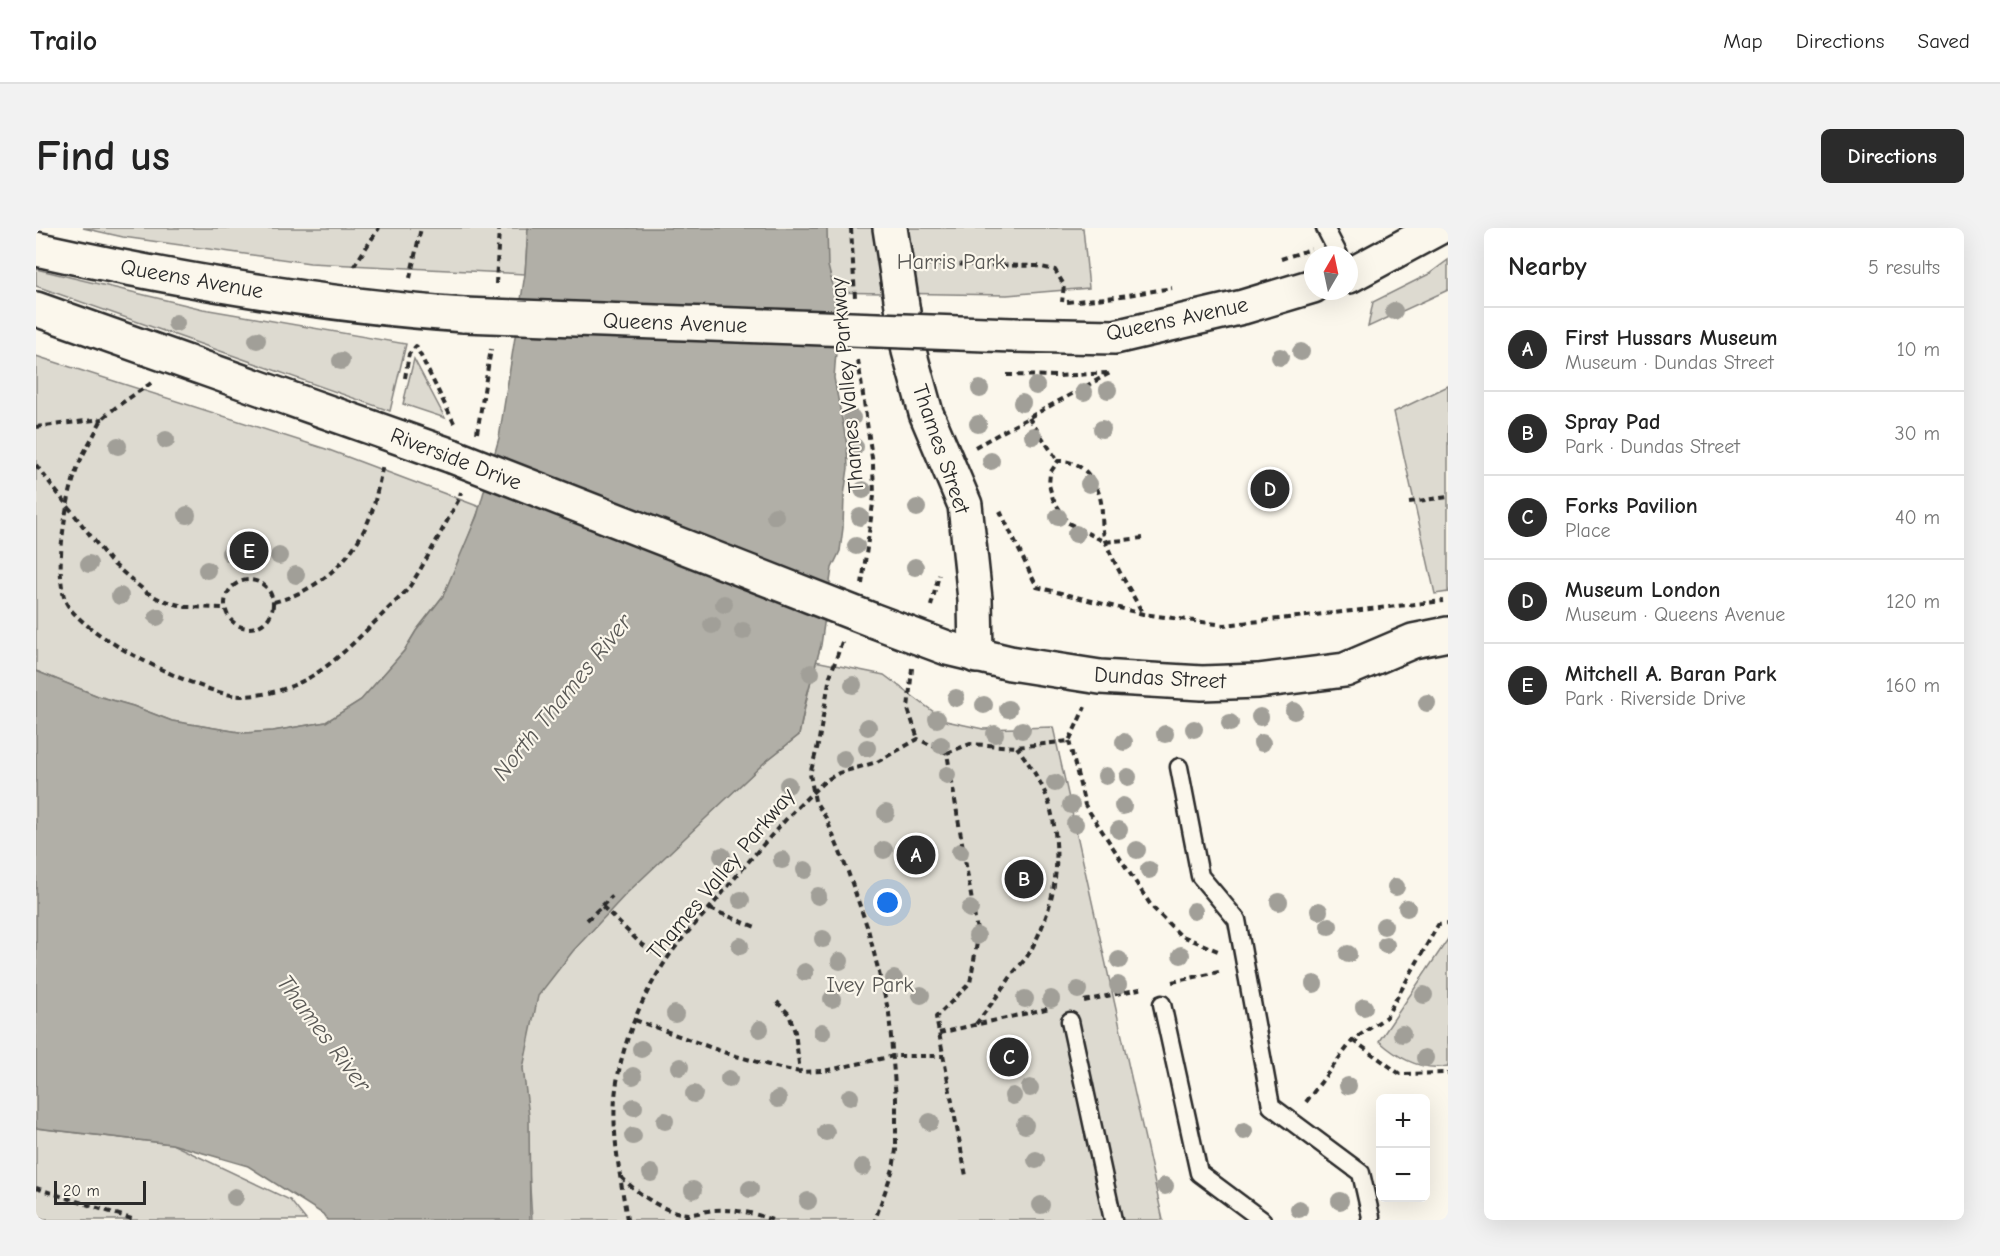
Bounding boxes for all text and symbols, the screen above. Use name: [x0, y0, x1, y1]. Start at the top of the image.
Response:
text: Trailo: [30, 25, 97, 57]
text: Map: [1723, 29, 1763, 53]
text: Directions: [1796, 29, 1885, 53]
text: Saved: [1918, 29, 1970, 53]
button: Directions: [1821, 129, 1964, 183]
text: Find us: [36, 132, 170, 181]
north arrow: [1304, 246, 1358, 300]
park label: Harris Park: [897, 249, 1006, 275]
text: Nearby: [1508, 252, 1587, 282]
street label: Queens Avenue: [119, 254, 265, 304]
text: 5 results: [1868, 256, 1940, 279]
street label: Thames Valley Parkway: [825, 276, 869, 494]
street label: Queens Avenue: [1104, 291, 1250, 347]
street label: Queens Avenue: [602, 307, 748, 339]
text: First Hussars Museum: [1565, 325, 1778, 351]
text: A: [1522, 338, 1533, 361]
text: 10 m: [1897, 338, 1940, 361]
text: Museum · Dundas Street: [1565, 351, 1774, 374]
street label: Thames Street: [907, 381, 976, 518]
text: Spray Pad: [1565, 409, 1661, 435]
street label: Riverside Drive: [387, 422, 525, 496]
text: B: [1521, 422, 1534, 445]
text: 30 m: [1894, 422, 1940, 445]
text: Park · Dundas Street: [1565, 435, 1740, 458]
pin: D: [1250, 466, 1290, 512]
text: Forks Pavilion: [1565, 493, 1698, 519]
text: C: [1521, 506, 1534, 529]
text: 40 m: [1895, 506, 1940, 529]
text: Place: [1565, 519, 1611, 542]
pin: E: [230, 528, 268, 574]
text: Museum London: [1565, 577, 1720, 603]
text: D: [1521, 590, 1534, 613]
text: 120 m: [1886, 590, 1940, 613]
text: Museum · Queens Avenue: [1565, 603, 1785, 626]
water label: North Thames River: [486, 607, 638, 786]
text: Mitchell A. Baran Park: [1565, 661, 1776, 687]
street label: Dundas Street: [1093, 662, 1227, 694]
text: E: [1522, 674, 1533, 697]
text: 160 m: [1886, 674, 1940, 697]
text: Park · Riverside Drive: [1565, 687, 1746, 710]
street label: Thames Valley Parkway: [642, 783, 801, 965]
pin: A: [896, 832, 936, 878]
pin: B: [1004, 856, 1044, 902]
your location: [873, 888, 902, 917]
water label: Thames River: [271, 969, 378, 1098]
park label: Ivey Park: [826, 972, 914, 998]
pin: C: [990, 1034, 1028, 1080]
map controls: [1376, 1094, 1430, 1202]
button: +: [1376, 1094, 1430, 1148]
button: −: [1376, 1148, 1430, 1202]
scale bar: [54, 1178, 146, 1206]
text: 20 m: [63, 1182, 100, 1200]

